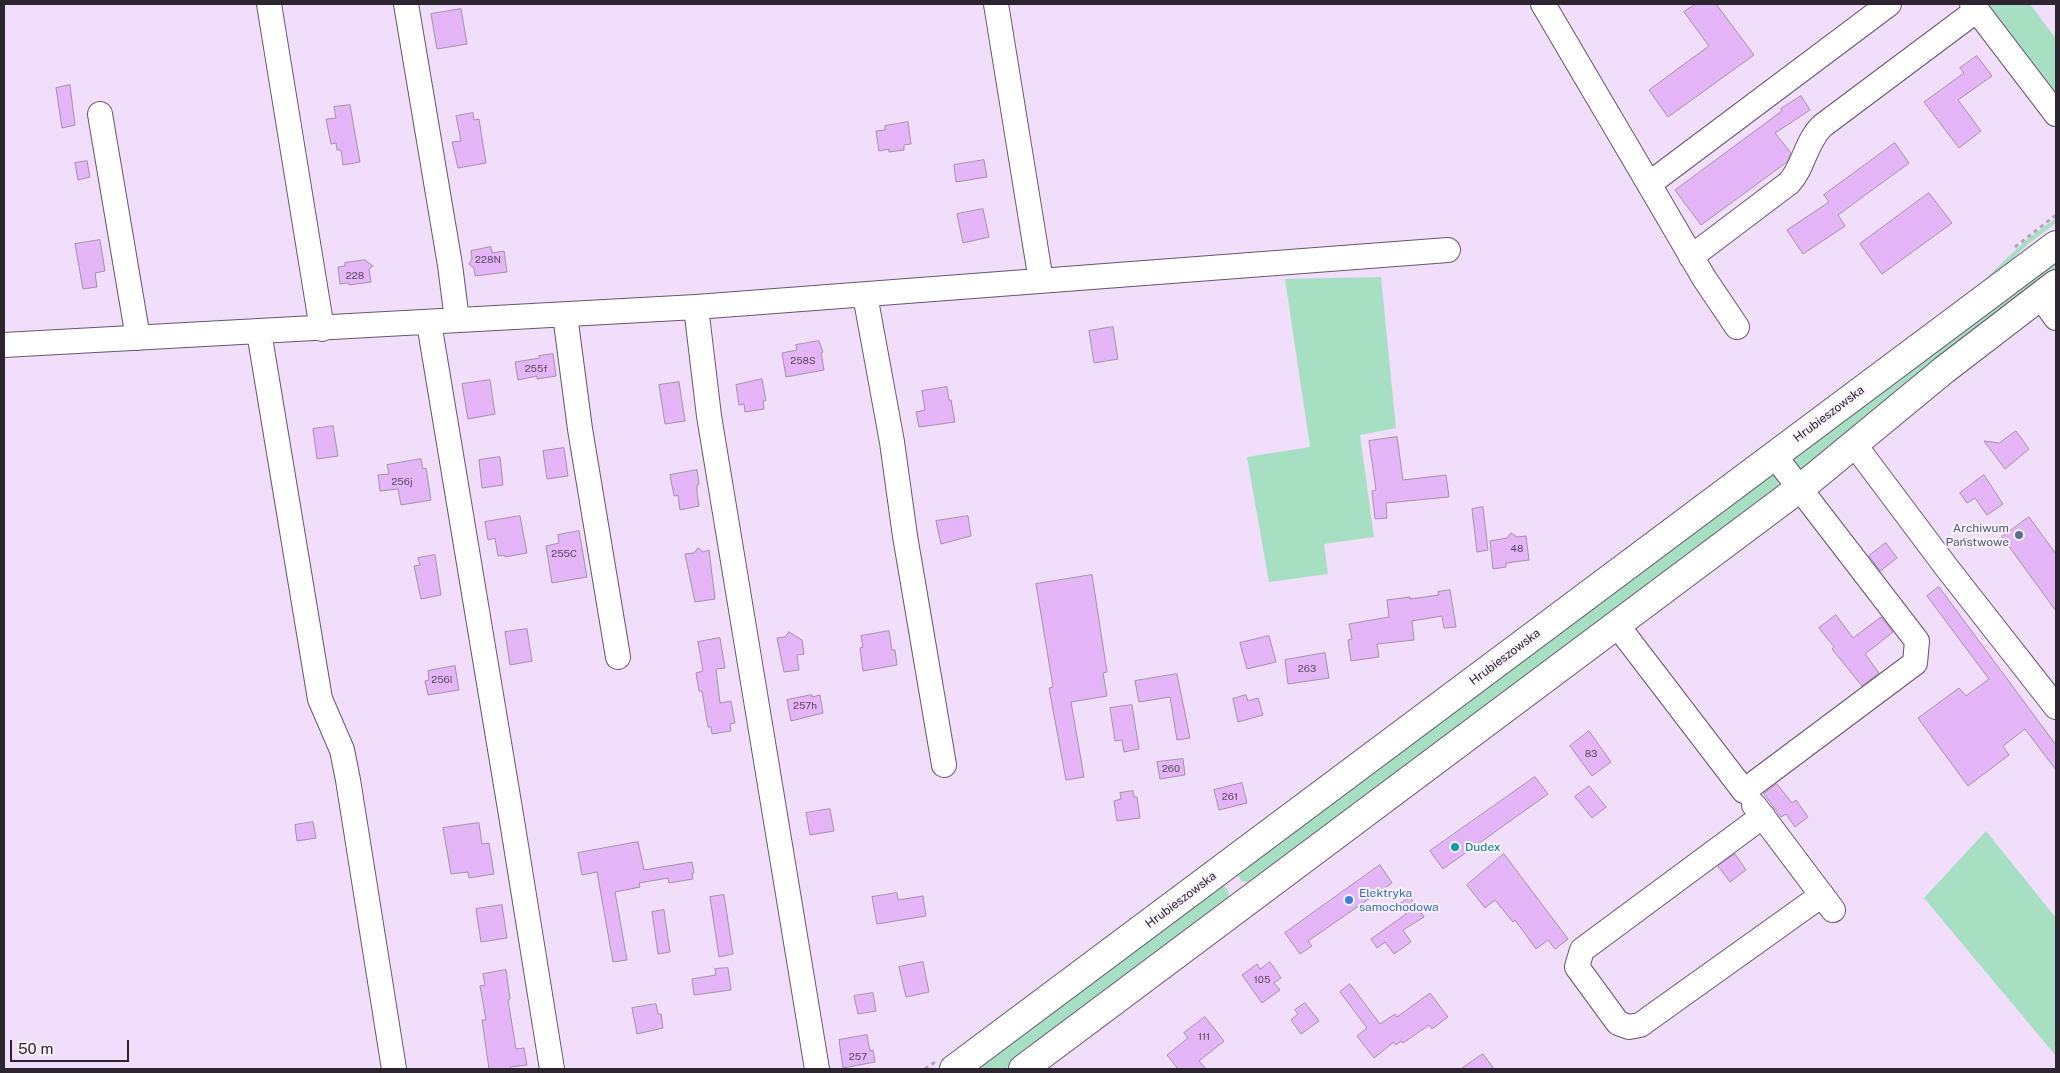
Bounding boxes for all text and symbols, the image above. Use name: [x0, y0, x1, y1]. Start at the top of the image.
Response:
house number: 228N: [475, 254, 501, 266]
house number: 228: [346, 270, 364, 282]
house number: 258S: [790, 355, 816, 367]
house number: 255f: [525, 363, 547, 375]
street label: Hrubieszowska: [1791, 383, 1867, 445]
house number: 256j: [391, 476, 413, 488]
place label: Archiwum Państwowe: [1945, 521, 2009, 549]
marker: Archiwum Państwowe: [2013, 529, 2025, 541]
house number: 48: [1511, 543, 1523, 555]
house number: 255C: [551, 548, 577, 560]
street label: Hrubieszowska: [1467, 626, 1543, 688]
house number: 263: [1298, 663, 1316, 675]
house number: 256l: [431, 674, 453, 686]
house number: 257h: [793, 700, 817, 712]
house number: 83: [1585, 748, 1597, 760]
house number: 260: [1162, 763, 1180, 775]
house number: 261: [1222, 791, 1238, 803]
place label: Dudex: [1465, 840, 1501, 854]
marker: Dudex: [1449, 841, 1461, 853]
street label: Hrubieszowska: [1143, 869, 1219, 931]
place label: Elektryka samochodowa: [1359, 886, 1439, 914]
marker: Elektryka samochodowa: [1343, 894, 1355, 906]
house number: 105: [1254, 974, 1270, 986]
scale bar: [12, 1030, 131, 1062]
house number: 111: [1198, 1031, 1210, 1043]
text: 50 m: [18, 1040, 53, 1057]
house number: 257: [849, 1051, 867, 1063]

